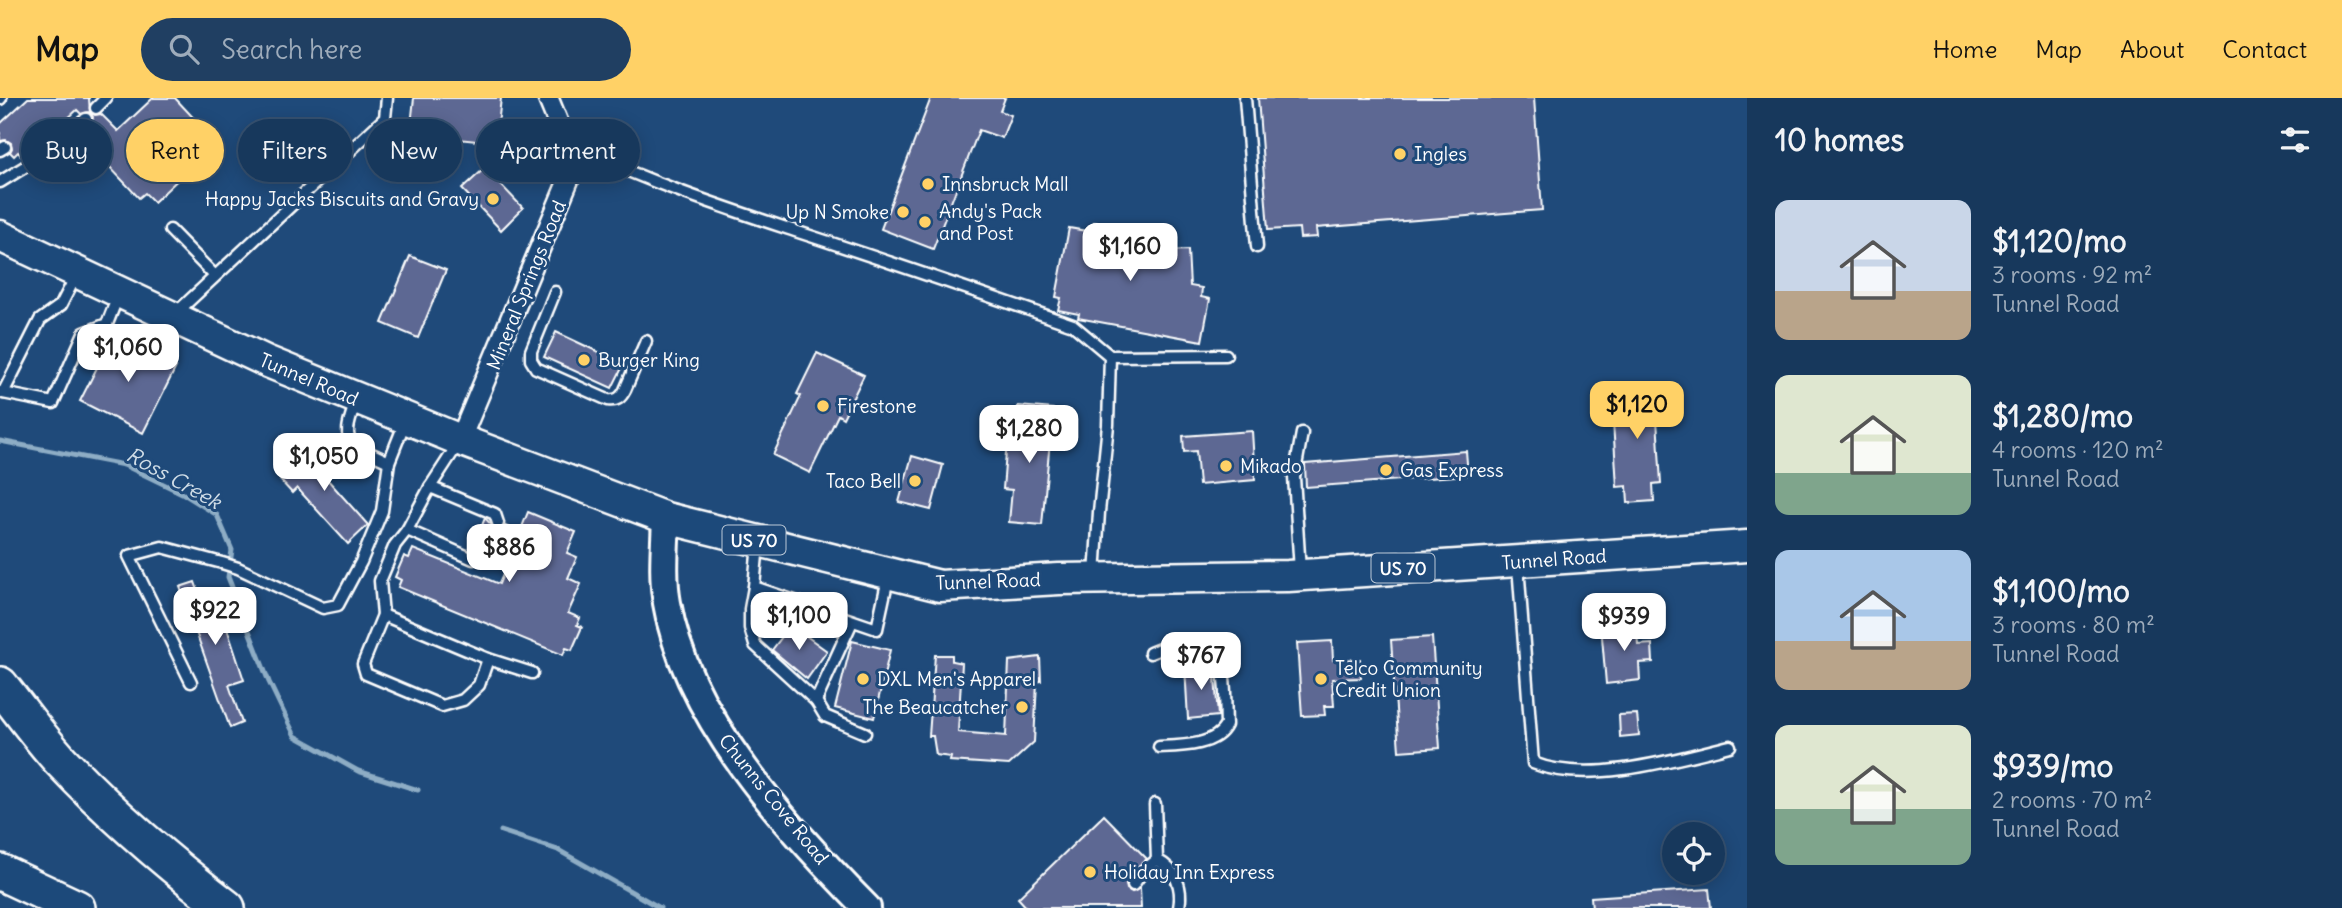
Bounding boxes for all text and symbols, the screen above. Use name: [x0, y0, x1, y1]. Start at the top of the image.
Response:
search box: [141, 18, 631, 81]
text: Map: [35, 28, 99, 70]
icon: search: [165, 30, 203, 68]
text: Search here: [221, 33, 362, 66]
text: Home: [1933, 34, 1997, 64]
text: Map: [2035, 34, 2082, 64]
text: About: [2120, 34, 2184, 64]
text: Contact: [2222, 34, 2307, 64]
chip: Buy: [21, 119, 112, 182]
chip: Rent: [126, 119, 224, 182]
chip: Filters: [238, 119, 352, 182]
chip: New: [366, 119, 462, 182]
chip: Apartment: [476, 119, 640, 182]
text: 10 homes: [1775, 121, 1904, 159]
icon: filters: [2276, 121, 2314, 159]
place label: Ingles: [1414, 142, 1467, 166]
marker: Ingles: [1392, 146, 1408, 162]
place label: Innsbruck Mall: [942, 172, 1069, 196]
marker: Innsbruck Mall: [920, 176, 936, 192]
place label: Happy Jacks Biscuits and Gravy: [205, 187, 479, 211]
marker: Happy Jacks Biscuits and Gravy: [485, 191, 501, 207]
street label: Mineral Springs Road: [481, 197, 571, 373]
place label: Andy's Pack and Post: [939, 199, 1042, 245]
place label: Up N Smoke: [786, 200, 889, 224]
marker: Up N Smoke: [895, 204, 911, 220]
marker: Andy's Pack and Post: [917, 214, 933, 230]
text: $1,120/mo: [1992, 222, 2127, 260]
pin: $1,160: [1073, 223, 1187, 283]
icon: home: [1831, 228, 1915, 312]
text: $1,160: [1099, 231, 1161, 260]
text: 3 rooms · 92 m²: [1992, 260, 2152, 289]
text: Tunnel Road: [1992, 289, 2119, 318]
pin: $1,060: [71, 324, 185, 384]
text: $1,060: [93, 332, 163, 361]
street label: Tunnel Road: [256, 347, 362, 411]
place label: Burger King: [598, 348, 700, 372]
marker: Burger King: [576, 352, 592, 368]
pin: $1,120: [1580, 382, 1694, 441]
text: $1,120: [1606, 389, 1668, 418]
place label: Firestone: [837, 394, 916, 418]
text: $1,280/mo: [1992, 397, 2133, 435]
marker: Firestone: [815, 398, 831, 414]
icon: home: [1831, 403, 1915, 487]
pin: $1,280: [972, 406, 1086, 465]
text: $1,280: [995, 413, 1063, 442]
pin: $1,050: [267, 434, 381, 493]
text: 4 rooms · 120 m²: [1992, 435, 2164, 464]
water label: Ross Creek: [122, 441, 227, 516]
text: $1,050: [289, 441, 359, 470]
place label: Mikado: [1240, 454, 1302, 478]
marker: Mikado: [1218, 458, 1234, 474]
place label: Gas Express: [1400, 458, 1504, 482]
marker: Gas Express: [1378, 462, 1394, 478]
text: Tunnel Road: [1992, 464, 2119, 493]
place label: Taco Bell: [826, 469, 901, 493]
marker: Taco Bell: [907, 473, 923, 489]
pin: $886: [468, 524, 550, 584]
road number: US 70: [722, 526, 786, 555]
text: $886: [483, 532, 535, 561]
street label: Tunnel Road: [1501, 543, 1607, 575]
road number: US 70: [1372, 554, 1434, 582]
street label: Tunnel Road: [935, 567, 1041, 595]
text: $1,100/mo: [1992, 572, 2130, 610]
icon: home: [1831, 578, 1915, 662]
pin: $922: [174, 588, 256, 647]
pin: $1,100: [742, 592, 856, 652]
pin: $939: [1583, 594, 1665, 653]
text: $922: [189, 595, 241, 624]
text: $1,100: [767, 600, 831, 629]
text: $939: [1598, 601, 1650, 630]
text: 3 rooms · 80 m²: [1992, 610, 2155, 639]
pin: $767: [1160, 632, 1242, 692]
text: Tunnel Road: [1992, 639, 2119, 668]
text: $767: [1177, 640, 1225, 669]
place label: Telco Community Credit Union: [1335, 656, 1483, 702]
place label: DXL Men's Apparel: [877, 667, 1036, 691]
marker: DXL Men's Apparel: [855, 671, 871, 687]
marker: Telco Community Credit Union: [1313, 671, 1329, 687]
place label: The Beaucatcher: [862, 695, 1008, 719]
marker: The Beaucatcher: [1014, 699, 1030, 715]
street label: Chunns Cove Road: [714, 729, 834, 869]
text: $939/mo: [1992, 747, 2113, 785]
icon: home: [1831, 753, 1915, 837]
text: 2 rooms · 70 m²: [1992, 785, 2152, 814]
text: Tunnel Road: [1992, 814, 2119, 843]
map controls: [1662, 822, 1725, 885]
button: locate: [1662, 822, 1725, 885]
place label: Holiday Inn Express: [1104, 860, 1275, 884]
marker: Holiday Inn Express: [1082, 864, 1098, 880]

